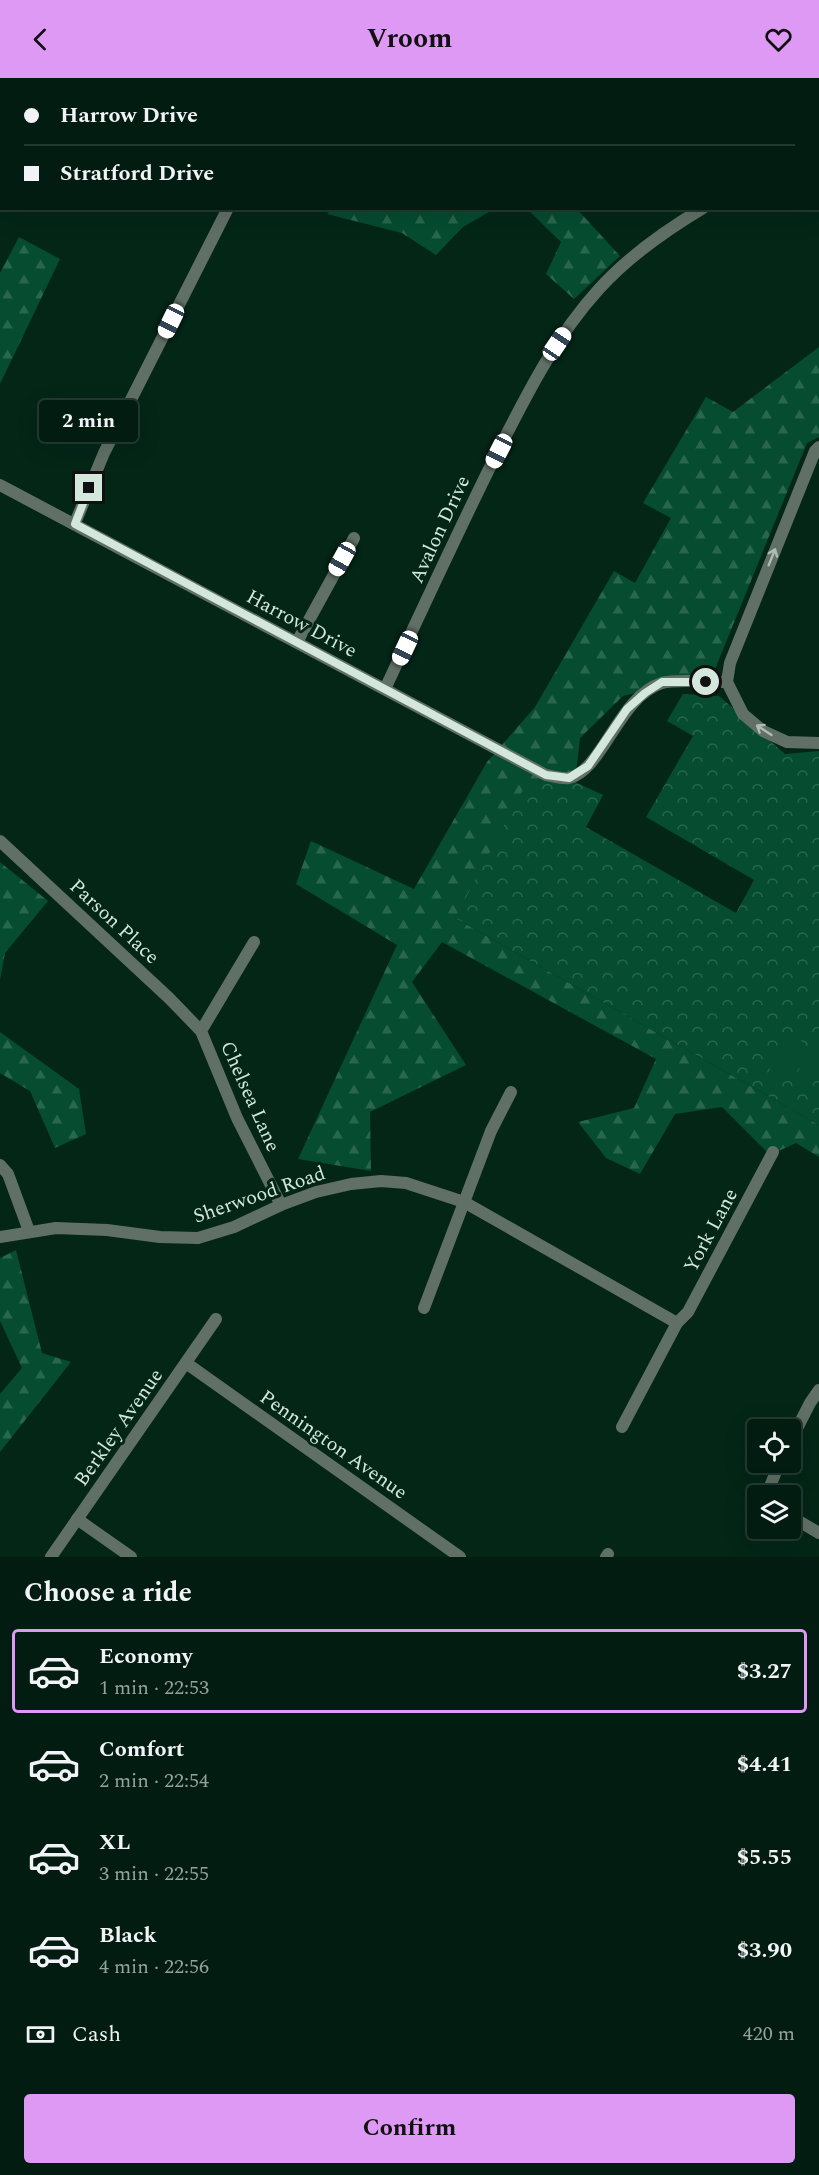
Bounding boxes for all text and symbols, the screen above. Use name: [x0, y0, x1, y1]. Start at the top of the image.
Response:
text: Vroom: [367, 18, 452, 60]
icon: back: [24, 23, 57, 56]
icon: heart: [762, 23, 795, 56]
text: Harrow Drive: [60, 99, 198, 132]
text: Stratford Drive: [60, 157, 214, 190]
car: [155, 301, 187, 341]
car: [539, 324, 575, 364]
callout: 2 min: [40, 401, 138, 443]
text: 2 min: [62, 406, 115, 436]
car: [483, 431, 515, 471]
street label: Avalon Drive: [402, 471, 478, 588]
route end: [75, 474, 102, 501]
car: [325, 539, 359, 579]
one-way arrow: [767, 548, 778, 567]
street label: Harrow Drive: [241, 582, 362, 666]
car: [389, 628, 421, 668]
route start: [692, 668, 719, 695]
one-way arrow: [756, 724, 772, 736]
street label: Parson Place: [62, 872, 166, 972]
street label: Chelsea Lane: [212, 1036, 288, 1157]
street label: Sherwood Road: [189, 1158, 329, 1232]
street label: York Lane: [676, 1183, 746, 1278]
street label: Berkley Avenue: [67, 1362, 171, 1493]
street label: Pennington Avenue: [253, 1382, 413, 1507]
map controls: [747, 1419, 801, 1539]
button: locate: [747, 1419, 801, 1473]
button: layers: [747, 1485, 801, 1539]
text: Choose a ride: [24, 1572, 192, 1614]
text: Economy: [99, 1640, 192, 1673]
icon: car: [27, 1644, 81, 1698]
text: $3.27: [737, 1655, 792, 1688]
text: 1 min · 22:53: [99, 1673, 209, 1703]
text: Comfort: [99, 1733, 184, 1766]
icon: car: [27, 1737, 81, 1791]
text: $4.41: [737, 1748, 792, 1781]
text: 2 min · 22:54: [99, 1766, 209, 1796]
text: XL: [99, 1826, 130, 1859]
icon: car: [27, 1830, 81, 1884]
text: $5.55: [737, 1841, 792, 1874]
text: 3 min · 22:55: [99, 1859, 209, 1889]
text: Black: [99, 1919, 157, 1952]
icon: car: [27, 1923, 81, 1977]
text: $3.90: [737, 1934, 792, 1967]
text: 4 min · 22:56: [99, 1952, 209, 1982]
icon: cash: [24, 2018, 57, 2051]
text: Cash: [72, 2018, 121, 2051]
text: 420 m: [743, 2019, 795, 2049]
button: Confirm: [24, 2094, 795, 2163]

